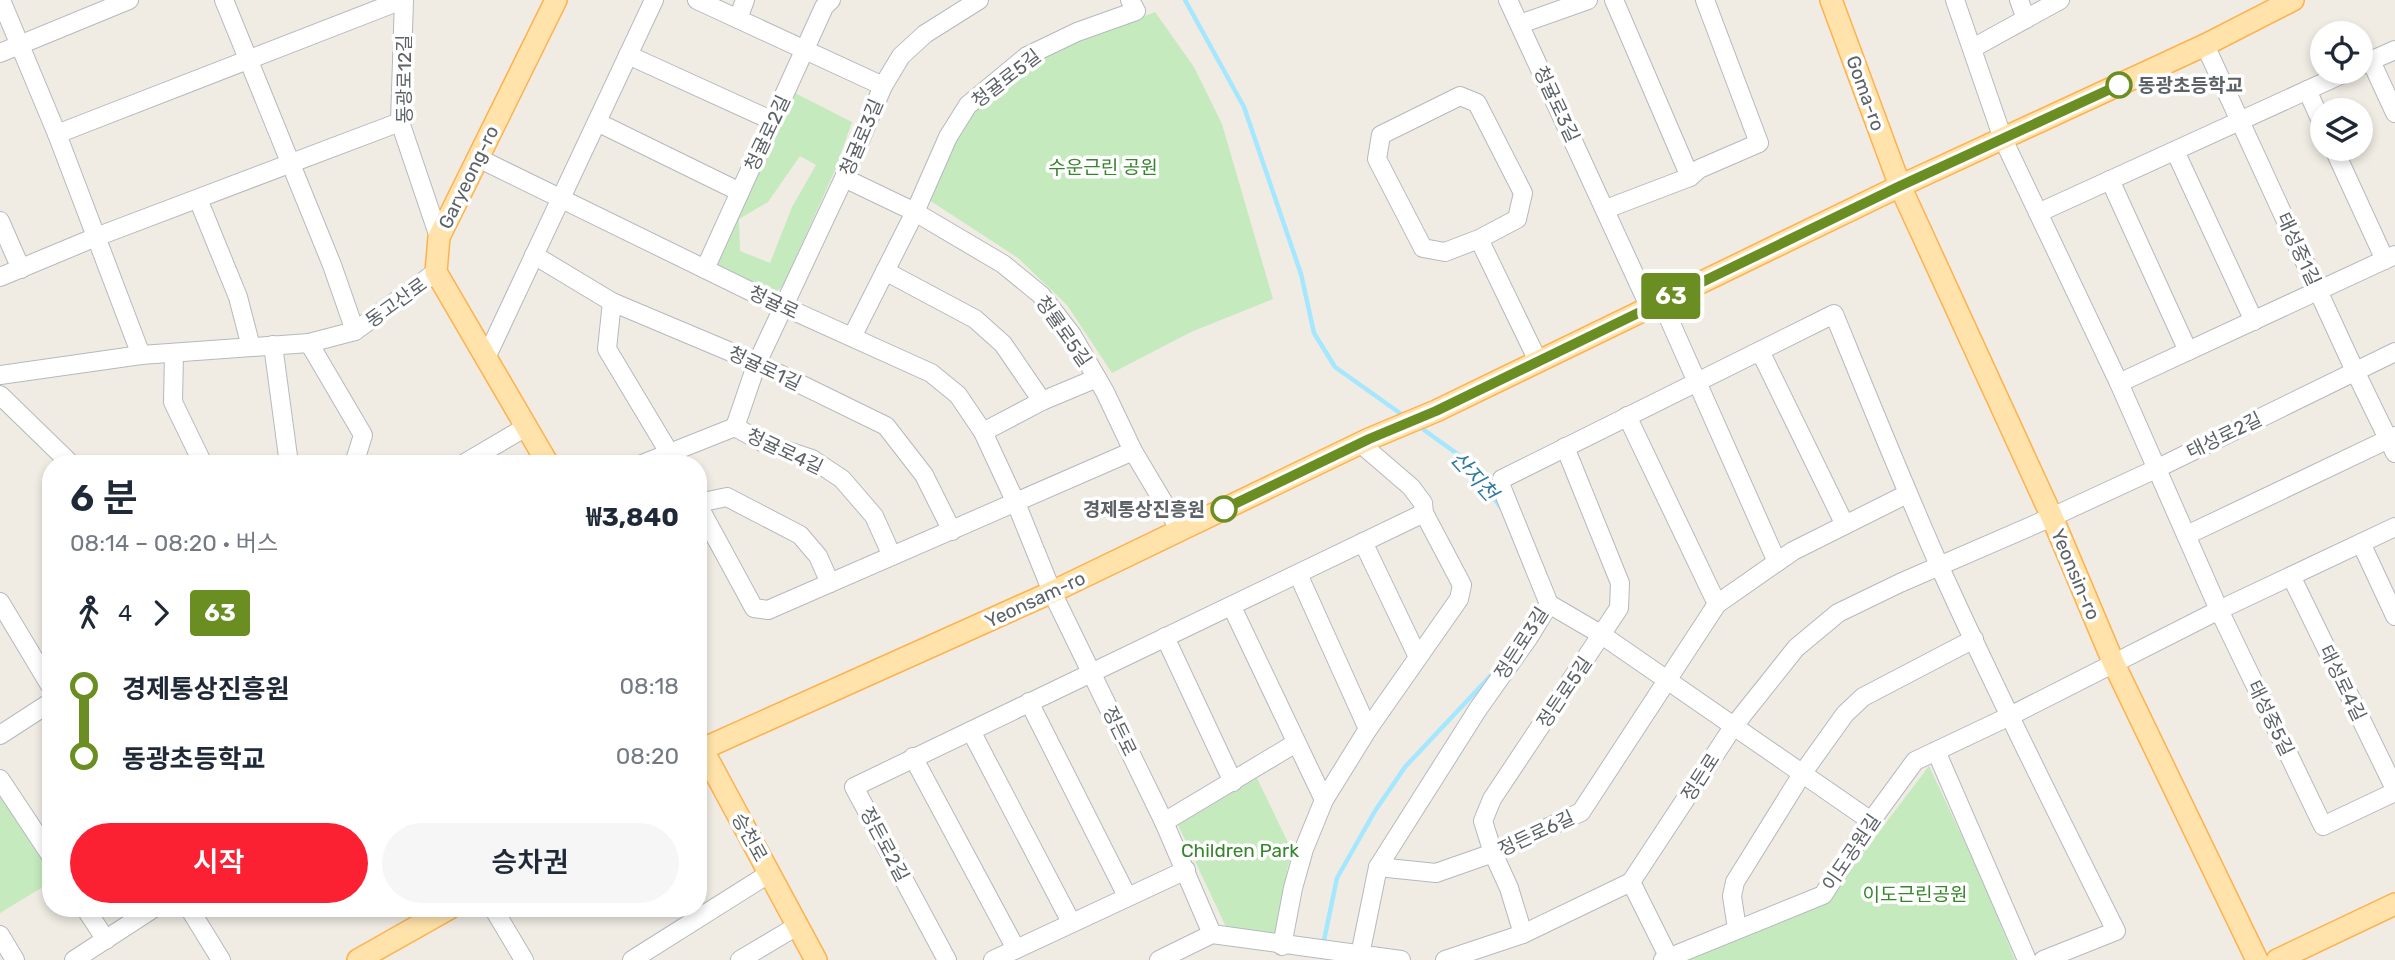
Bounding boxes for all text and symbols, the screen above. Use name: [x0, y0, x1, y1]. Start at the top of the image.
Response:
map controls: [2310, 21, 2373, 161]
button: locate: [2310, 21, 2373, 84]
street label: 동광로12길: [393, 34, 416, 124]
street label: 청귤로5길: [967, 44, 1045, 112]
street label: Goma-ro: [1841, 52, 1890, 134]
street label: 청귤로3길: [1529, 62, 1584, 146]
marker: 동광초등학교: [2106, 72, 2132, 98]
place label: 동광초등학교: [2138, 74, 2243, 97]
street label: 청귤로2길: [740, 92, 795, 175]
street label: 청귤로3길: [835, 95, 888, 179]
button: layers: [2310, 98, 2373, 161]
street label: Garyeong-ro: [433, 122, 503, 233]
park label: 수운근린 공원: [1048, 156, 1158, 179]
street label: 태성중1길: [2272, 209, 2325, 289]
street label: 동고산로: [361, 273, 431, 332]
line badge: 63: [1640, 273, 1702, 319]
street label: 청귤로: [745, 281, 802, 324]
text: 63: [1655, 282, 1687, 310]
street label: 청률로5길: [1031, 291, 1096, 371]
street label: 청귤로1길: [725, 342, 805, 395]
street label: 태성로2길: [2183, 407, 2266, 464]
street label: 청귤로4길: [743, 424, 827, 479]
water label: 산지천: [1446, 446, 1505, 508]
text: 6 분: [70, 475, 138, 521]
marker: 경제통상진흥원: [1211, 496, 1237, 522]
place label: 경제통상진흥원: [1083, 498, 1205, 521]
text: ₩3,840: [586, 502, 679, 533]
street label: Yeonsin-ro: [2046, 525, 2105, 623]
text: 08:14 – 08:20 · 버스: [70, 529, 278, 557]
street label: Yeonsam-ro: [981, 566, 1089, 633]
icon: walk: [70, 594, 108, 632]
icon: forward: [142, 594, 180, 632]
text: 4: [118, 599, 132, 627]
text: 63: [204, 599, 236, 627]
street label: 정든로3길: [1490, 603, 1553, 684]
street label: 태성로4길: [2314, 641, 2371, 725]
street label: 정든로5길: [1532, 652, 1597, 732]
text: 08:18: [619, 672, 679, 700]
text: 경제통상진흥원: [122, 674, 289, 705]
street label: 태성중5길: [2242, 677, 2299, 760]
street label: 정든로: [1098, 703, 1141, 760]
text: 08:20: [616, 742, 679, 770]
text: 동광초등학교: [122, 744, 266, 775]
street label: 정든로: [1676, 749, 1724, 806]
street label: 정든로2길: [855, 803, 914, 885]
street label: 정든로6길: [1494, 806, 1578, 861]
street label: 승천로: [727, 809, 772, 866]
street label: 이도공원길: [1817, 810, 1885, 895]
button: 시작: [70, 823, 368, 903]
button: 승차권: [382, 823, 679, 903]
park label: Children Park: [1181, 839, 1299, 862]
park label: 이도근린공원: [1863, 883, 1967, 906]

